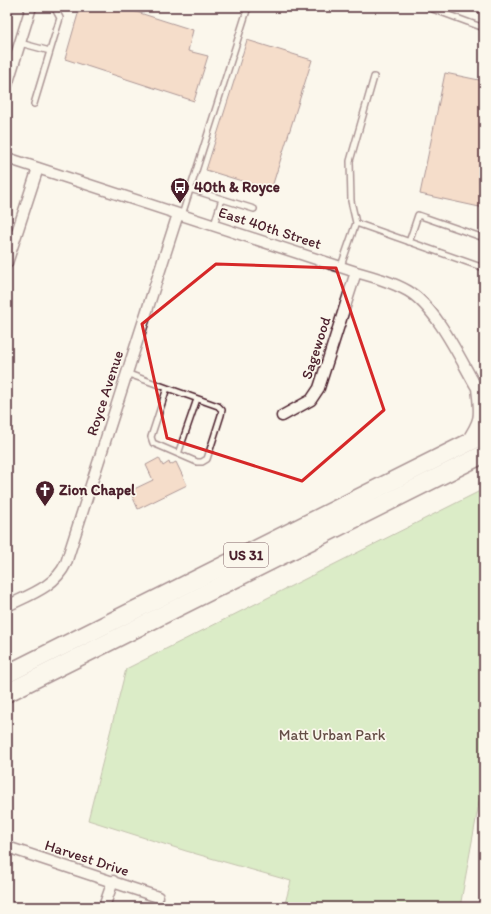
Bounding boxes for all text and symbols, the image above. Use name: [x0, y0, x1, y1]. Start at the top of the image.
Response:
bus stop icon: 40th & Royce: [169, 176, 191, 204]
place label: 40th & Royce: [194, 178, 280, 197]
street label: East 40th Street: [216, 203, 324, 253]
street label: Sagewood: [297, 314, 335, 382]
street label: Royce Avenue: [83, 348, 127, 438]
church icon: Zion Chapel: [34, 479, 56, 507]
place label: Zion Chapel: [59, 481, 136, 500]
road number: US 31: [224, 543, 268, 567]
park label: Matt Urban Park: [279, 726, 386, 744]
street label: Harvest Drive: [43, 836, 131, 880]

